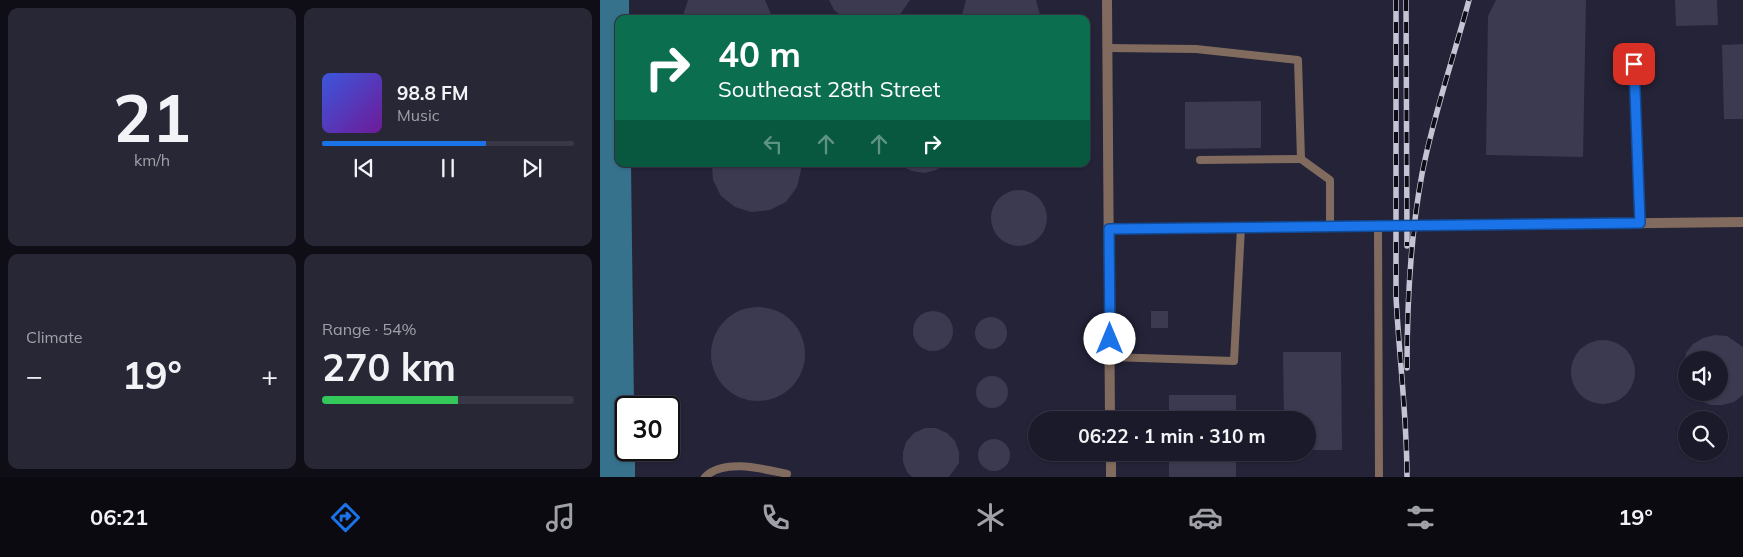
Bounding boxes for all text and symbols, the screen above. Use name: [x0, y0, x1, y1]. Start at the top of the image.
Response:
text: 40 m: [718, 32, 801, 76]
icon: right: [635, 35, 700, 100]
pin: [1613, 43, 1655, 85]
icon: arrive: [1620, 50, 1648, 78]
text: Southeast 28th Street: [718, 75, 941, 103]
text: 21: [113, 77, 191, 158]
text: 98.8 FM: [397, 81, 469, 105]
text: Music: [397, 105, 440, 125]
icon: left: [759, 130, 787, 158]
icon: ahead: [812, 130, 840, 158]
icon: ahead: [865, 130, 893, 158]
icon: right: [918, 130, 946, 158]
text: km/h: [134, 150, 170, 170]
icon: previous: [350, 154, 378, 182]
icon: pause: [434, 154, 462, 182]
icon: next: [518, 154, 546, 182]
position arrow: [1083, 312, 1135, 364]
text: Range · 54%: [322, 319, 417, 339]
text: Climate: [26, 327, 82, 347]
text: 270 km: [322, 343, 456, 391]
text: 19°: [122, 351, 182, 399]
map controls: [1678, 351, 1728, 461]
button: sound: [1678, 351, 1728, 401]
text: −: [26, 358, 43, 393]
text: +: [261, 358, 278, 393]
speed limit sign: 30: [615, 396, 680, 461]
button: search: [1678, 411, 1728, 461]
text: 06:22 · 1 min · 310 m: [1078, 424, 1266, 448]
icon: directions: [328, 500, 363, 535]
icon: music: [543, 500, 578, 535]
icon: phone: [758, 500, 793, 535]
icon: climate: [973, 500, 1008, 535]
icon: car: [1188, 500, 1223, 535]
icon: filters: [1403, 500, 1438, 535]
text: 06:21: [90, 503, 148, 531]
text: 19°: [1618, 503, 1653, 531]

